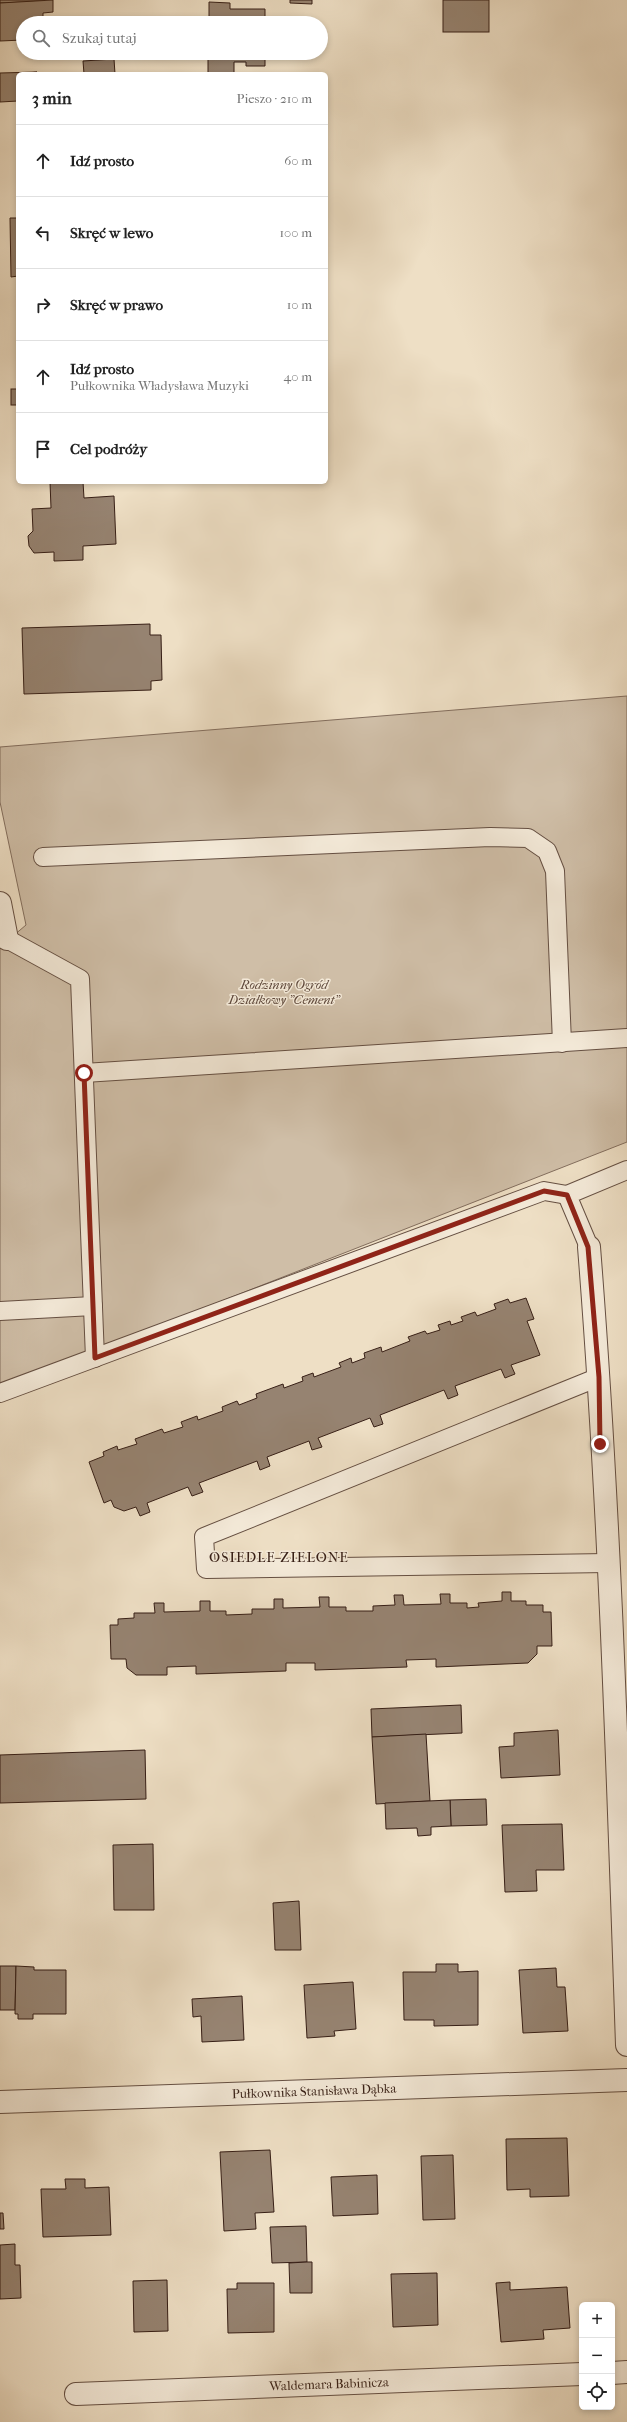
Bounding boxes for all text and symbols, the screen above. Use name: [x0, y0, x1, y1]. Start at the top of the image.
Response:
search box: [16, 16, 328, 60]
icon: search: [30, 27, 52, 49]
text: Szukaj tutaj: [62, 29, 136, 47]
text: 3 min: [32, 88, 72, 108]
text: Pieszo · 210 m: [237, 91, 312, 106]
icon: ahead: [32, 150, 54, 172]
text: Idź prosto: [70, 152, 134, 170]
text: 60 m: [284, 153, 312, 168]
icon: left: [32, 222, 54, 244]
text: Skręć w lewo: [70, 224, 153, 242]
text: 100 m: [279, 225, 312, 240]
icon: right: [32, 294, 54, 316]
text: Skręć w prawo: [70, 296, 163, 314]
text: 10 m: [287, 297, 312, 312]
text: Idź prosto: [70, 360, 134, 378]
icon: ahead: [32, 366, 54, 388]
text: 40 m: [284, 369, 312, 384]
text: Pułkownika Władysława Muzyki: [70, 378, 249, 393]
icon: arrive: [32, 438, 54, 460]
text: Cel podróży: [70, 440, 147, 458]
park label: Rodzinny Ogród Działkowy "Cement": [228, 977, 341, 1007]
route start: [75, 1064, 93, 1082]
route end: [591, 1435, 609, 1453]
district label: OSIEDLE ZIELONE: [209, 1549, 349, 1566]
street label: Pułkownika Stanisława Dąbka: [231, 2081, 398, 2101]
map controls: [579, 2302, 615, 2410]
button: +: [579, 2302, 615, 2338]
button: −: [579, 2338, 615, 2374]
street label: Waldemara Babinicza: [268, 2374, 390, 2394]
button: locate: [579, 2374, 615, 2410]

